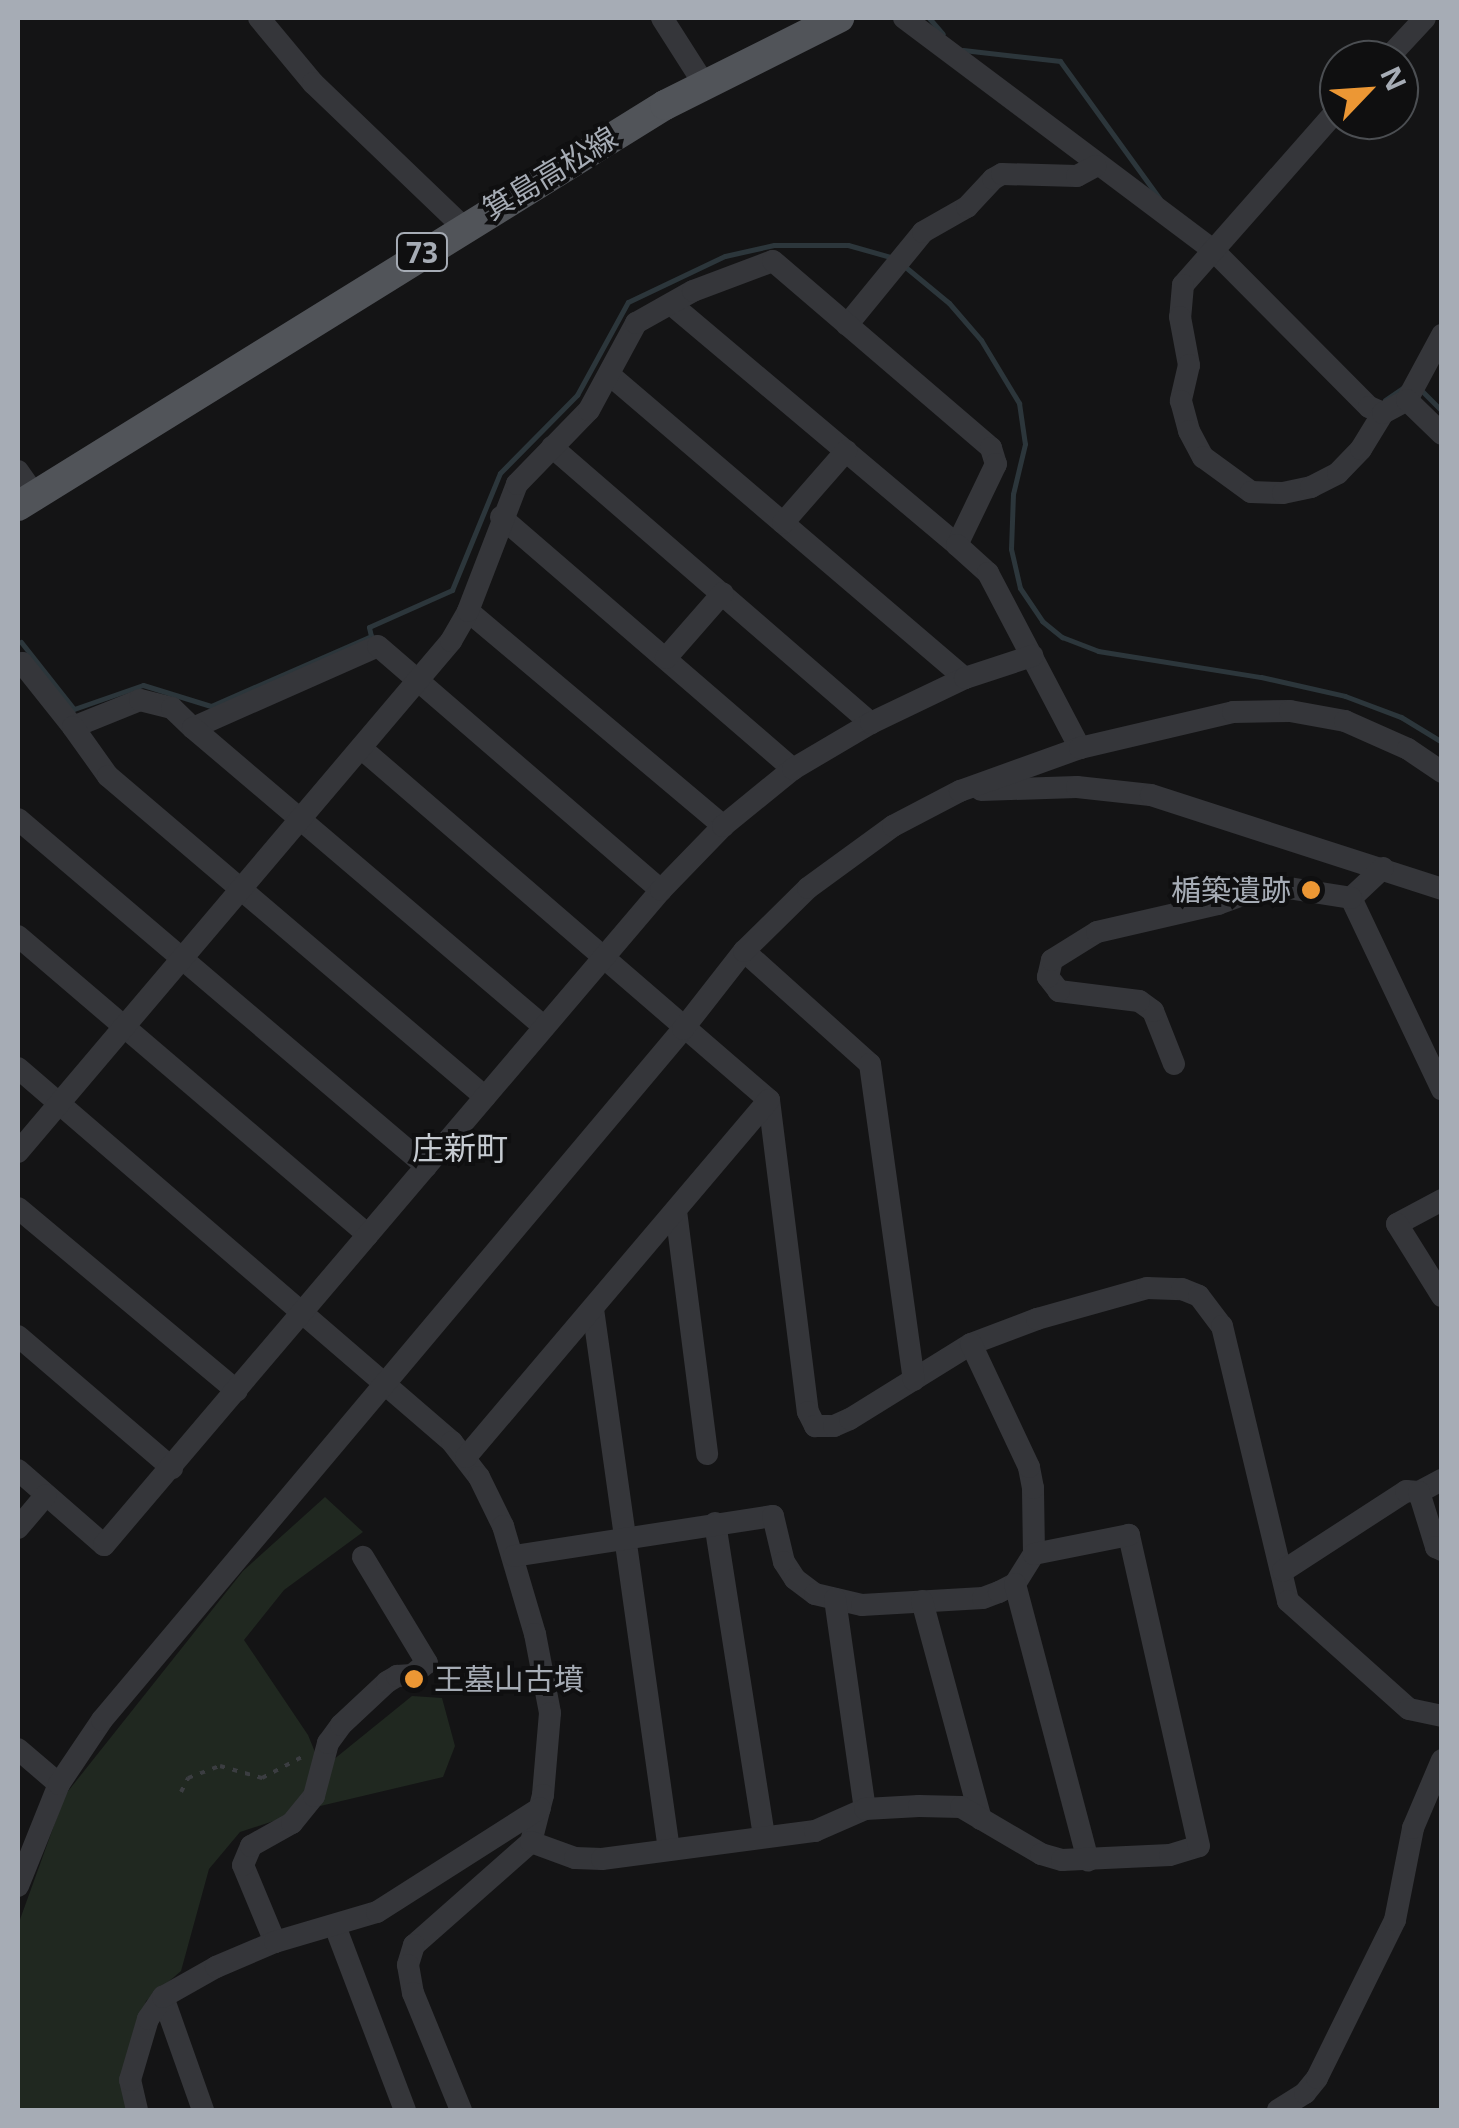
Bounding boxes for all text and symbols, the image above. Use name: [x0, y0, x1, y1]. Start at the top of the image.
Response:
north arrow: [1319, 40, 1419, 140]
text: N: [1372, 60, 1416, 97]
street label: 箕島高松線: [476, 119, 624, 227]
road number: 73: [394, 229, 450, 275]
place label: 楯築遺跡: [1171, 872, 1291, 908]
marker: 楯築遺跡: [1300, 879, 1322, 901]
district label: 庄新町: [412, 1129, 508, 1167]
place label: 王墓山古墳: [434, 1661, 584, 1697]
marker: 王墓山古墳: [403, 1668, 425, 1690]

